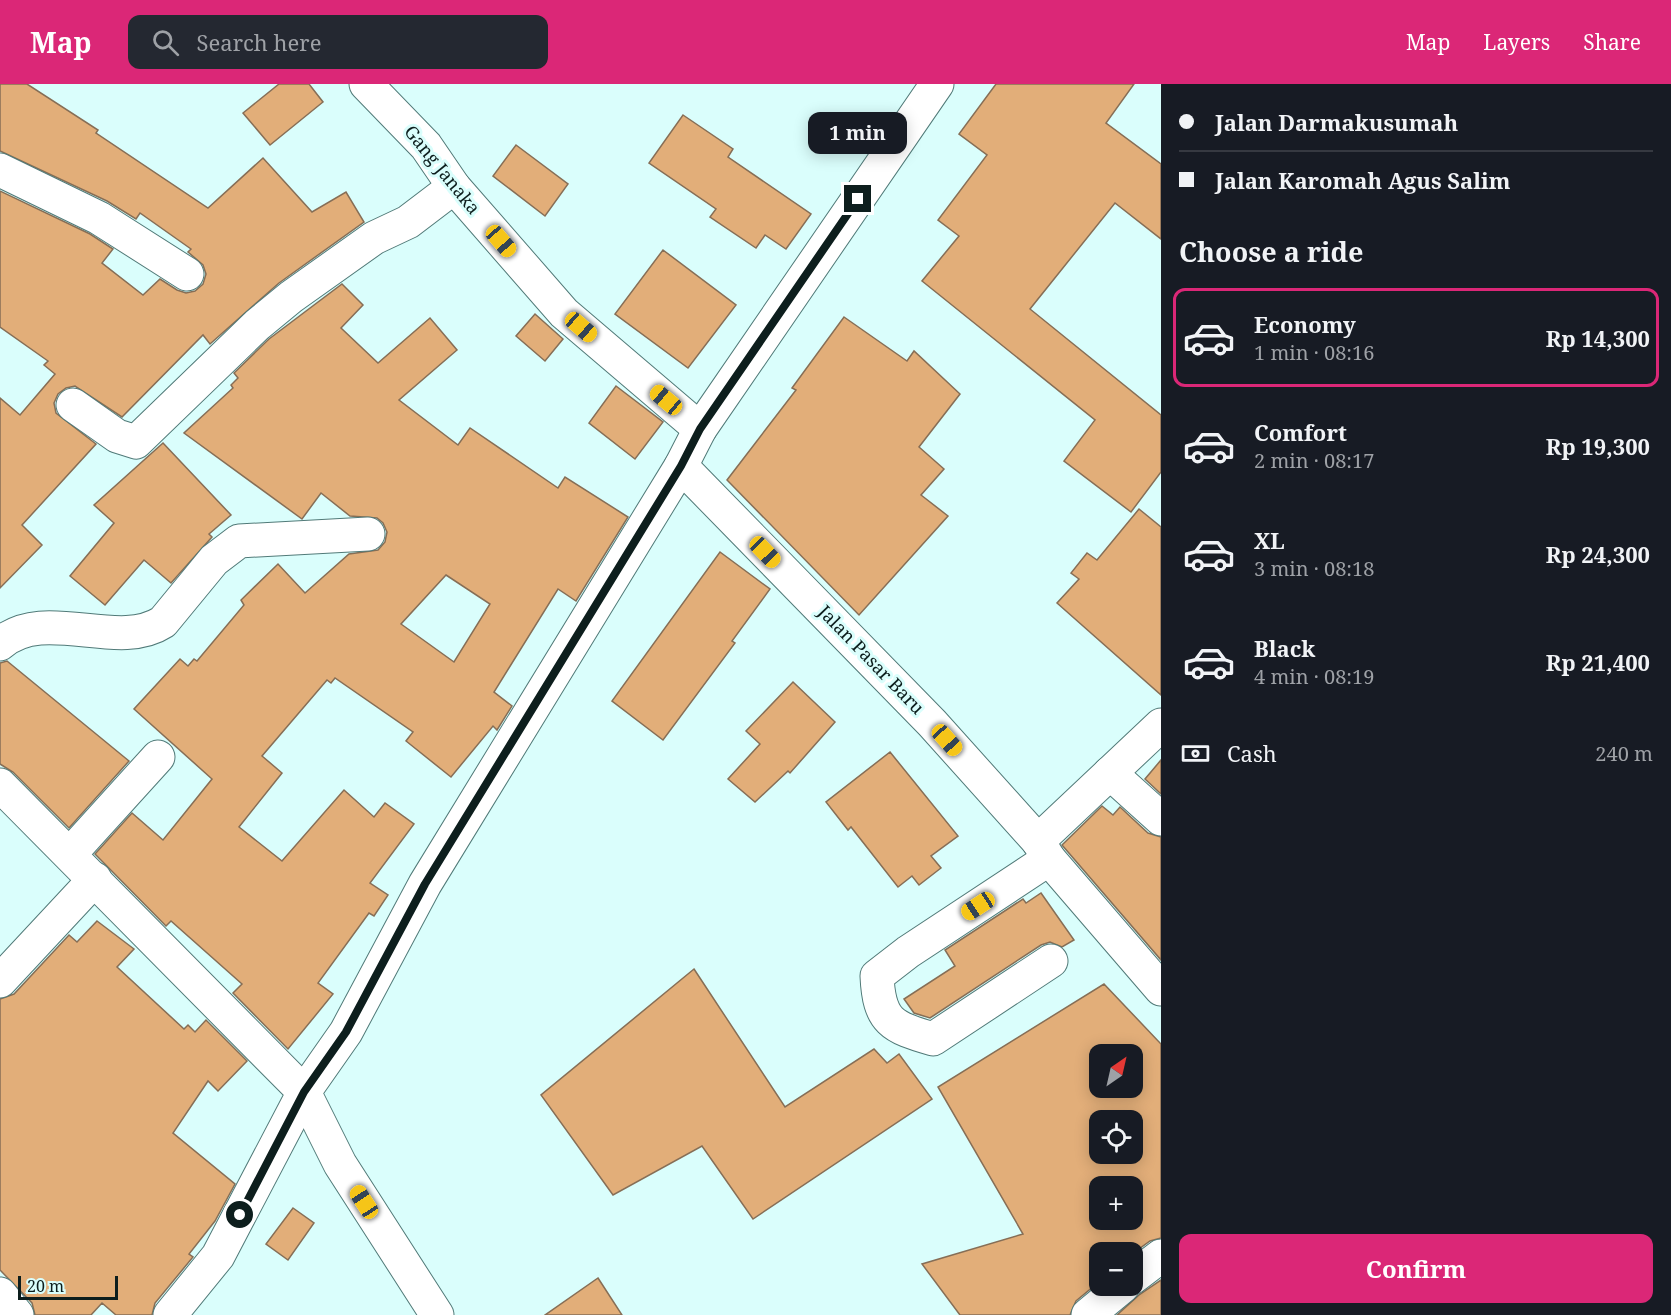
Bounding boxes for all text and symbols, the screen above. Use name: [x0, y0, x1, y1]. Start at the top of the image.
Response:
search box: [128, 15, 548, 69]
text: Map: [30, 23, 92, 61]
icon: search: [149, 26, 182, 59]
text: Search here: [197, 27, 321, 57]
text: Map: [1406, 28, 1450, 56]
text: Layers: [1483, 28, 1550, 56]
text: Share: [1583, 28, 1641, 56]
text: Jalan Darmakusumah: [1215, 107, 1458, 137]
callout: 1 min: [808, 112, 908, 154]
text: 1 min: [829, 119, 886, 146]
street label: Gang Janaka: [399, 120, 486, 219]
text: Jalan Karomah Agus Salim: [1215, 165, 1510, 195]
route end: [844, 185, 871, 212]
car: [482, 222, 520, 260]
text: Choose a ride: [1179, 233, 1364, 270]
car: [562, 308, 600, 346]
text: Economy: [1254, 309, 1356, 339]
icon: car: [1182, 311, 1236, 365]
text: Rp 14,300: [1546, 323, 1650, 353]
text: 1 min · 08:16: [1254, 339, 1374, 366]
car: [646, 382, 686, 418]
text: Comfort: [1254, 417, 1347, 447]
icon: car: [1182, 419, 1236, 473]
text: Rp 19,300: [1546, 431, 1650, 461]
text: 2 min · 08:17: [1254, 447, 1374, 474]
text: XL: [1254, 525, 1285, 555]
icon: car: [1182, 527, 1236, 581]
car: [746, 533, 784, 571]
text: Rp 24,300: [1546, 539, 1650, 569]
text: 3 min · 08:18: [1254, 555, 1374, 582]
street label: Jalan Pasar Baru: [813, 599, 930, 719]
text: Black: [1254, 633, 1315, 663]
icon: car: [1182, 635, 1236, 689]
text: Rp 21,400: [1546, 647, 1650, 677]
text: 4 min · 08:19: [1254, 663, 1374, 690]
car: [928, 721, 966, 759]
icon: cash: [1179, 737, 1212, 770]
text: Cash: [1227, 738, 1277, 768]
text: 240 m: [1595, 740, 1653, 767]
car: [958, 889, 998, 923]
north arrow: [1089, 1044, 1143, 1098]
map controls: [1089, 1044, 1143, 1296]
button: locate: [1089, 1110, 1143, 1164]
button: +: [1089, 1176, 1143, 1230]
car: [347, 1182, 381, 1222]
route start: [226, 1201, 253, 1228]
button: Confirm: [1179, 1234, 1653, 1303]
button: −: [1089, 1242, 1143, 1296]
scale bar: [18, 1273, 118, 1300]
text: 20 m: [27, 1275, 64, 1297]

